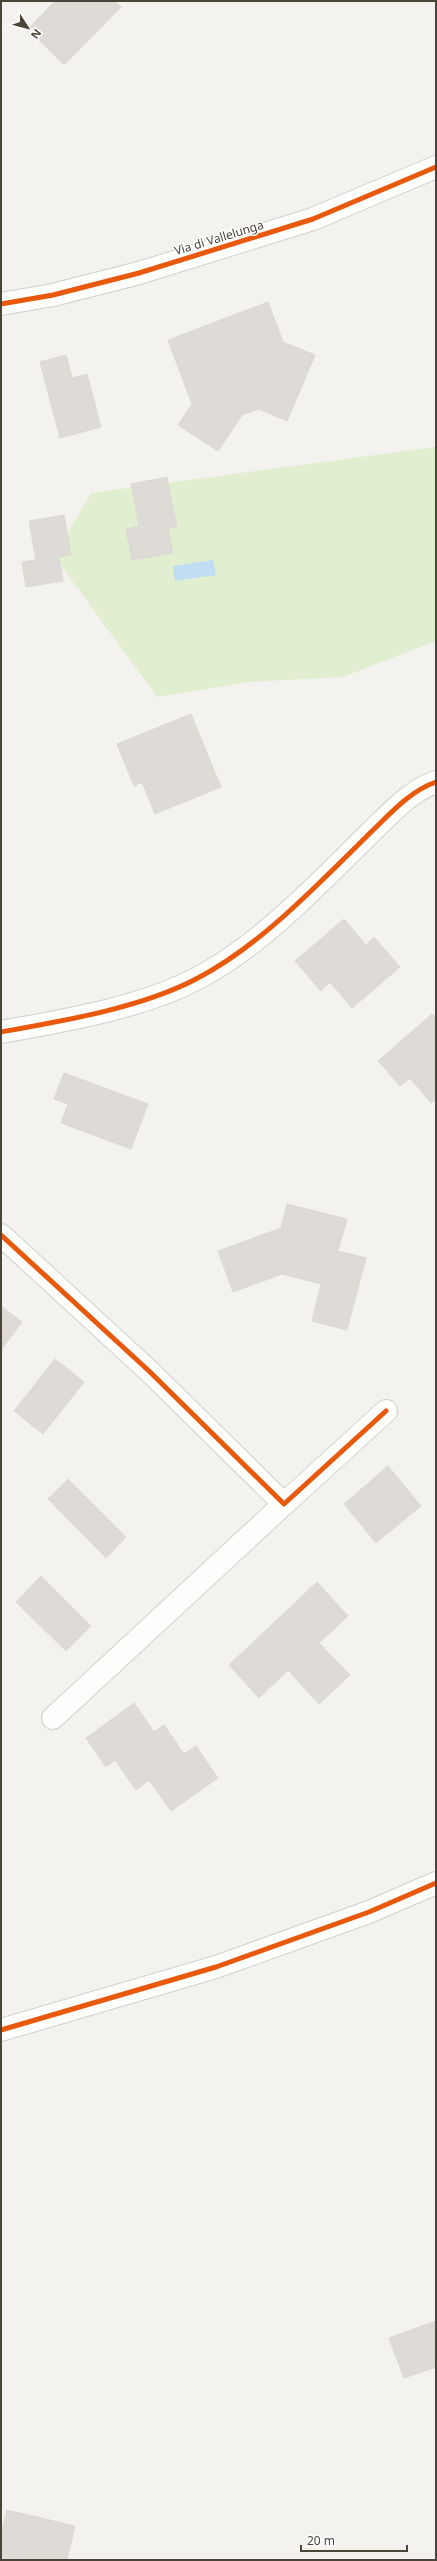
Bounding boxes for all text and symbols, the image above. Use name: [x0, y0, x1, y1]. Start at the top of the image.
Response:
north arrow: [8, 8, 48, 48]
text: N: [28, 26, 45, 42]
street label: Via di Vallelunga: [172, 216, 266, 259]
scale bar: [301, 2527, 407, 2553]
text: 20 m: [307, 2532, 335, 2549]

